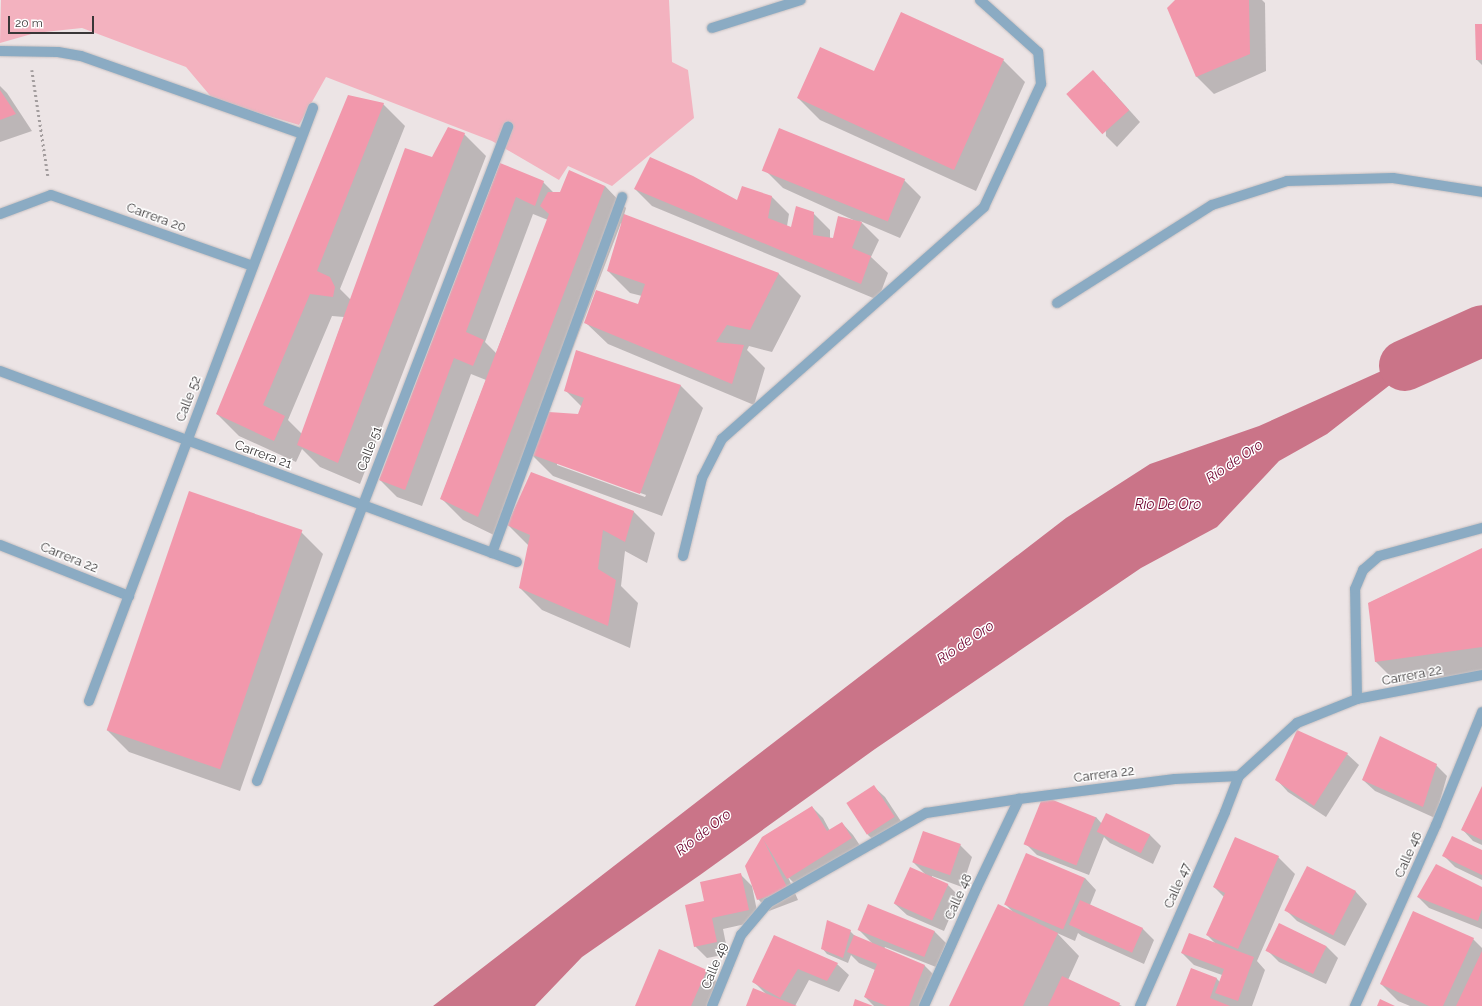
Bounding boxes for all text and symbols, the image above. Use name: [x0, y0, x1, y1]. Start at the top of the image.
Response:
scale bar: [10, 8, 96, 34]
text: 20 m: [15, 16, 43, 30]
street label: Carrera 20: [124, 200, 188, 236]
street label: Calle 52: [173, 374, 205, 424]
street label: Calle 51: [354, 424, 386, 474]
water label: Río de Oro: [1202, 436, 1266, 486]
street label: Carrera 21: [232, 437, 294, 473]
water label: Rio De Oro: [1135, 496, 1201, 512]
street label: Carrera 22: [38, 539, 100, 577]
water label: Río de Oro: [933, 617, 997, 667]
street label: Carrera 22: [1381, 663, 1443, 689]
street label: Carrera 22: [1073, 764, 1135, 786]
water label: Río de Oro: [672, 805, 734, 859]
street label: Calle 46: [1392, 829, 1426, 881]
street label: Calle 47: [1161, 861, 1195, 911]
street label: Calle 48: [942, 872, 976, 922]
street label: Calle 49: [699, 940, 731, 992]

